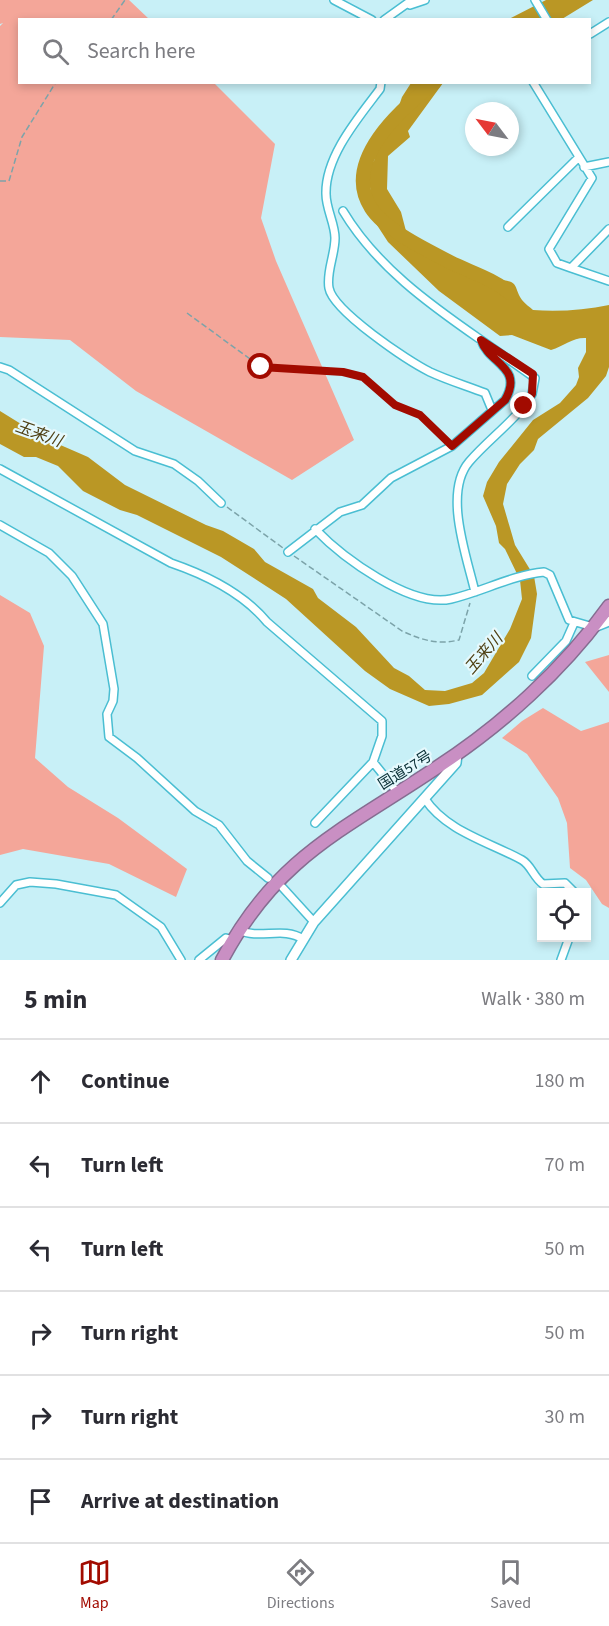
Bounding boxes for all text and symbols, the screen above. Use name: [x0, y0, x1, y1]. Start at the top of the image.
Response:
search box: [18, 18, 591, 84]
icon: search: [39, 35, 72, 68]
text: Search here: [87, 35, 195, 67]
north arrow: [465, 102, 519, 156]
route start: [247, 353, 273, 379]
route end: [510, 392, 536, 418]
water label: 玉来川: [12, 415, 67, 453]
water label: 玉来川: [460, 627, 509, 679]
street label: 国道57号: [374, 746, 436, 795]
map controls: [537, 888, 591, 942]
button: locate: [537, 888, 591, 942]
text: 5 min: [24, 981, 87, 1018]
text: Walk · 380 m: [481, 985, 585, 1013]
icon: ahead: [24, 1065, 57, 1098]
text: Continue: [81, 1065, 170, 1097]
text: 180 m: [535, 1067, 585, 1095]
icon: left: [24, 1149, 57, 1182]
text: Turn left: [81, 1149, 163, 1181]
text: 70 m: [545, 1151, 585, 1179]
icon: left: [24, 1233, 57, 1266]
text: Turn left: [81, 1233, 163, 1265]
text: 50 m: [545, 1235, 585, 1263]
icon: right: [24, 1317, 57, 1350]
text: Turn right: [81, 1317, 178, 1349]
text: 50 m: [545, 1319, 585, 1347]
icon: right: [24, 1401, 57, 1434]
text: Turn right: [81, 1401, 178, 1433]
text: 30 m: [545, 1403, 585, 1431]
icon: arrive: [24, 1485, 57, 1518]
text: Arrive at destination: [81, 1485, 279, 1517]
tab: Map: [78, 1556, 111, 1614]
tab: Directions: [267, 1556, 334, 1614]
tab: Saved: [490, 1556, 531, 1614]

